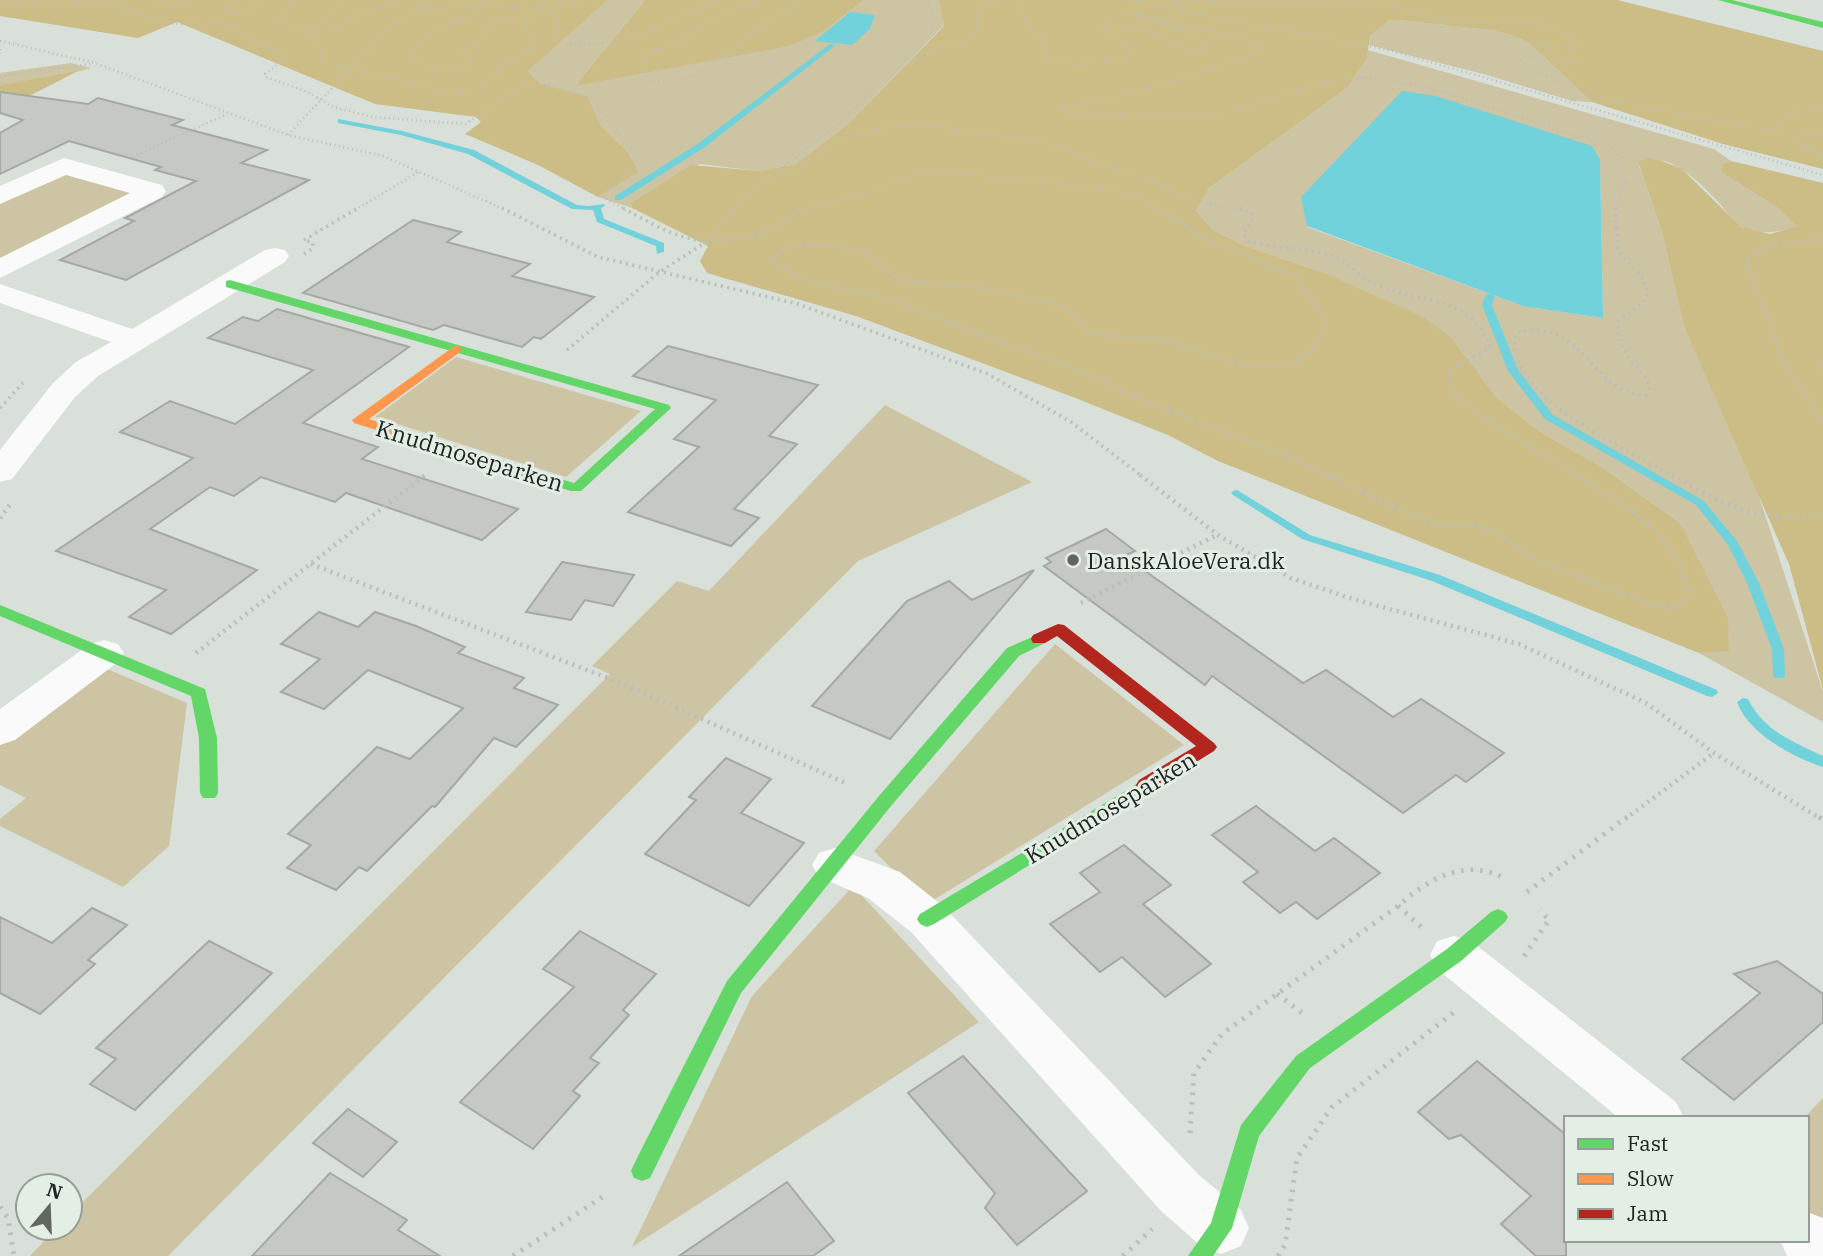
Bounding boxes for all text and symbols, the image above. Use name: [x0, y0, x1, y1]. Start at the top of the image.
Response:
street label: Knudmoseparken: [373, 412, 567, 498]
place label: DanskAloeVera.dk: [1087, 545, 1285, 575]
marker: DanskAloeVera.dk: [1065, 552, 1081, 568]
street label: Knudmoseparken: [1019, 744, 1201, 870]
legend: [1564, 1116, 1809, 1242]
text: Fast: [1627, 1129, 1668, 1157]
text: Slow: [1627, 1164, 1674, 1192]
north arrow: [14, 1172, 84, 1242]
text: N: [44, 1177, 66, 1205]
text: Jam: [1627, 1199, 1668, 1227]

